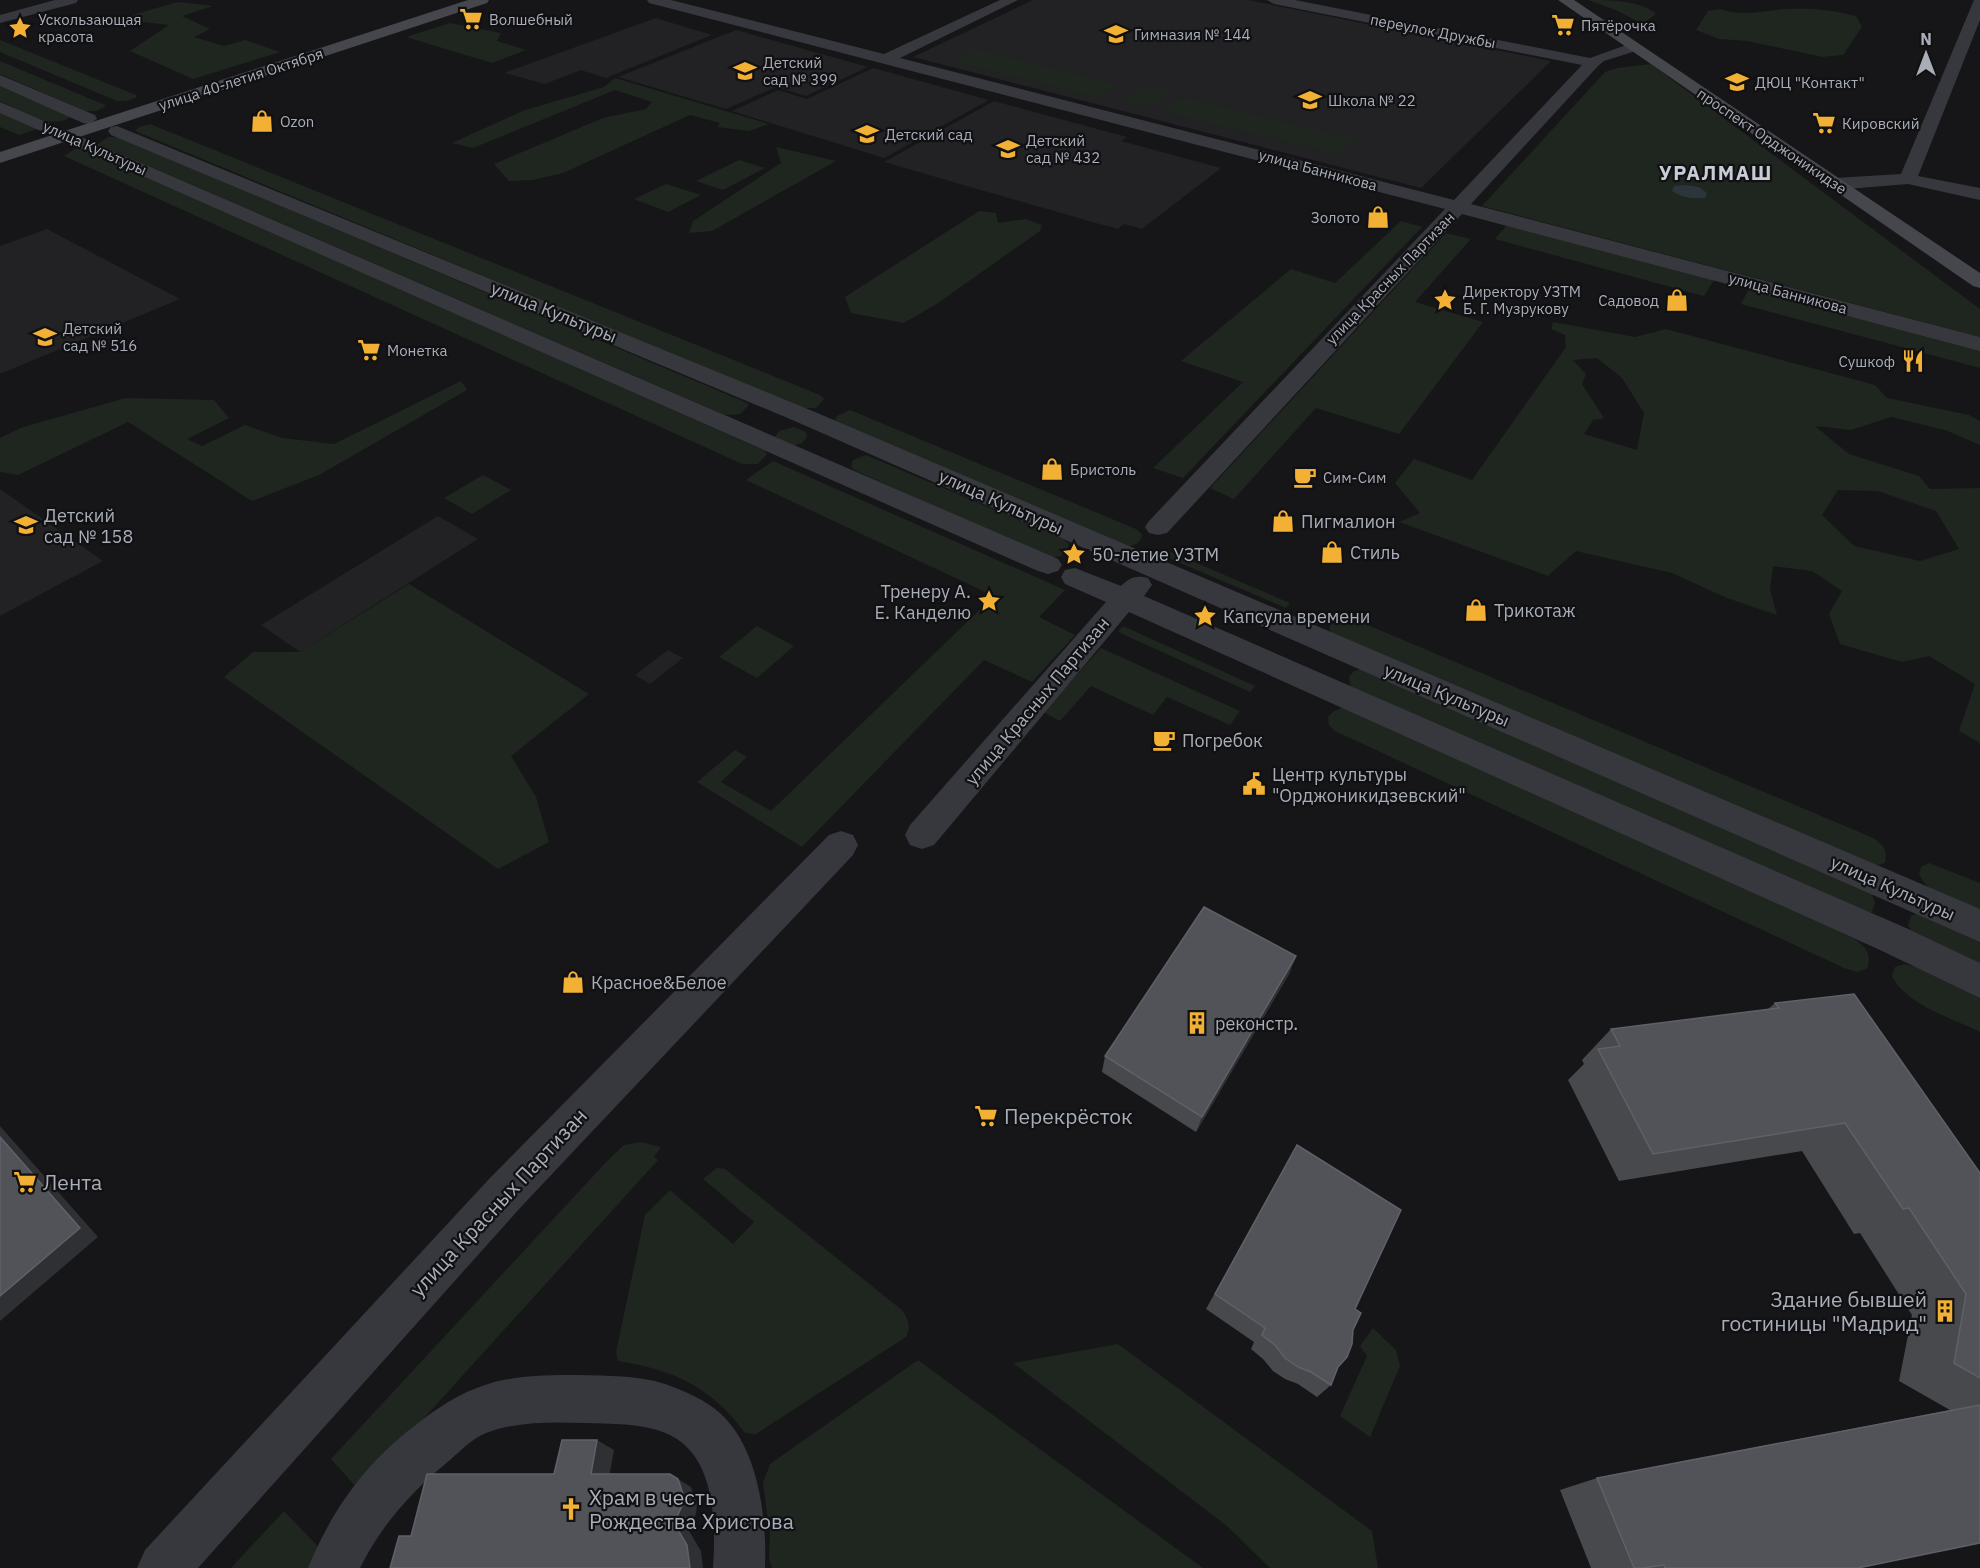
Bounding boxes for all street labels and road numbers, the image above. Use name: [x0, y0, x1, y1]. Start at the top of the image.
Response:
street label: переулок Дружбы: [1369, 10, 1497, 52]
street label: улица 40-летия Октября: [156, 43, 326, 115]
street label: проспект Орджоникидзе: [1694, 84, 1850, 198]
street label: улица Культуры: [40, 117, 150, 179]
street label: улица Банникова: [1257, 145, 1379, 195]
street label: улица Красных Партизан: [1322, 208, 1458, 348]
street label: улица Банникова: [1727, 268, 1849, 318]
street label: улица Культуры: [488, 276, 620, 348]
street label: улица Культуры: [935, 464, 1067, 540]
street label: улица Красных Партизан: [960, 612, 1114, 790]
street label: улица Культуры: [1381, 658, 1513, 732]
street label: улица Культуры: [1827, 850, 1959, 926]
street label: улица Красных Партизан: [403, 1102, 593, 1302]

